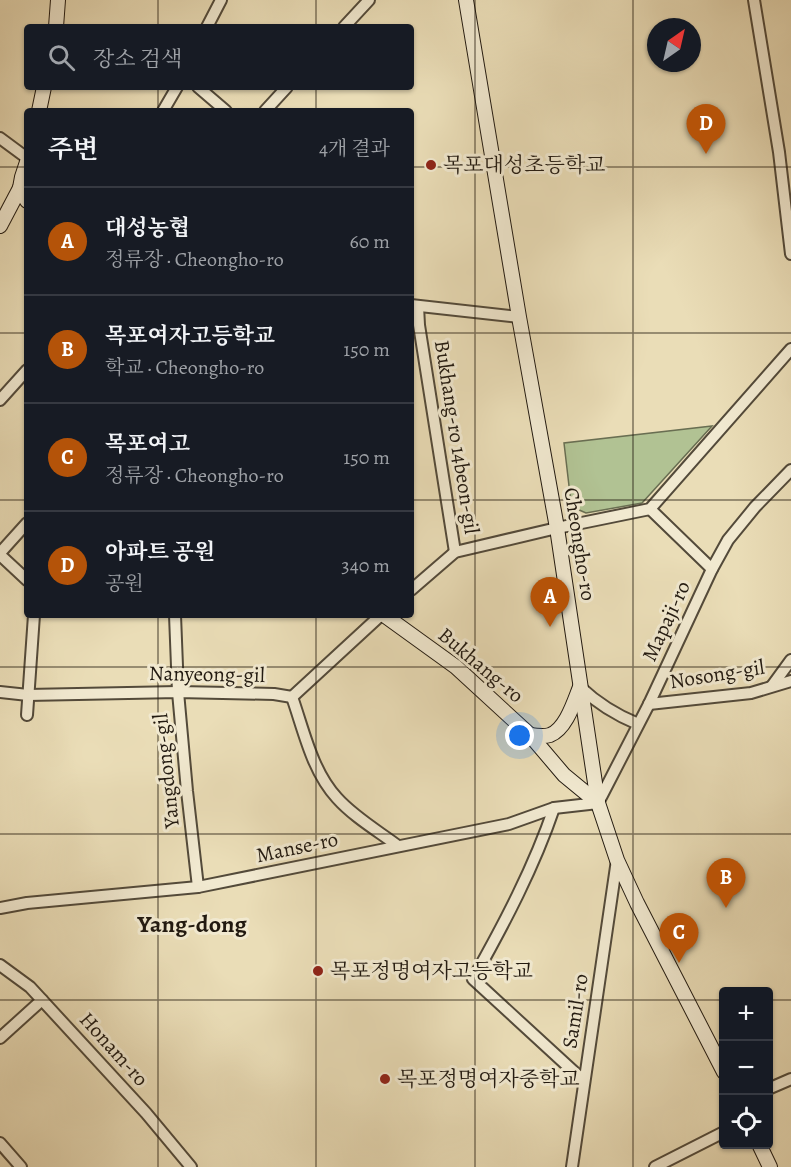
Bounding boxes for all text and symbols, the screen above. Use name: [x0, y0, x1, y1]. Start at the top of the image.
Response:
north arrow: [647, 18, 701, 72]
search box: [24, 24, 414, 90]
icon: search: [45, 41, 78, 74]
text: 장소 검색: [93, 44, 182, 74]
pin: D: [686, 104, 726, 154]
text: 주변: [48, 132, 98, 167]
text: 4개 결과: [319, 135, 390, 162]
place label: 목포대성초등학교: [443, 151, 605, 179]
marker: 목포대성초등학교: [424, 158, 438, 172]
text: 대성농협: [105, 213, 190, 243]
text: A: [61, 228, 74, 255]
text: 60 m: [350, 228, 390, 255]
text: 정류장 · Cheongho-ro: [105, 246, 284, 273]
text: 목포여자고등학교: [105, 321, 275, 351]
text: B: [61, 336, 74, 363]
text: 150 m: [343, 336, 390, 363]
street label: Bukhang-ro 14beon-gil: [428, 338, 486, 536]
text: 학교 · Cheongho-ro: [105, 354, 264, 381]
text: 목포여고: [105, 429, 190, 459]
text: C: [61, 444, 74, 471]
text: 150 m: [343, 444, 390, 471]
text: 정류장 · Cheongho-ro: [105, 462, 284, 489]
street label: Cheongho-ro: [557, 485, 603, 603]
text: 아파트 공원: [105, 537, 215, 567]
text: D: [61, 552, 74, 579]
text: 340 m: [341, 552, 390, 579]
text: 공원: [105, 570, 144, 597]
street label: Mapaji-ro: [635, 576, 697, 666]
pin: A: [530, 578, 570, 627]
street label: Bukhang-ro: [432, 621, 530, 709]
street label: Nosong-gil: [668, 653, 766, 695]
street label: Nanyeong-gil: [149, 659, 265, 689]
street label: Yangdong-gil: [146, 712, 186, 831]
your location: [505, 721, 534, 750]
street label: Manse-ro: [253, 825, 341, 869]
pin: B: [706, 858, 746, 908]
district label: Yang-dong: [136, 908, 248, 940]
pin: C: [660, 914, 698, 963]
place label: 목포정명여자고등학교: [330, 957, 533, 985]
marker: 목포정명여자고등학교: [311, 964, 325, 978]
street label: Samil-ro: [555, 972, 595, 1050]
map controls: [719, 987, 773, 1149]
button: +: [719, 987, 773, 1041]
street label: Honam-ro: [73, 1006, 155, 1092]
button: −: [719, 1041, 773, 1095]
place label: 목포정명여자중학교: [397, 1065, 580, 1093]
marker: 목포정명여자중학교: [378, 1072, 392, 1086]
button: locate: [719, 1095, 773, 1149]

